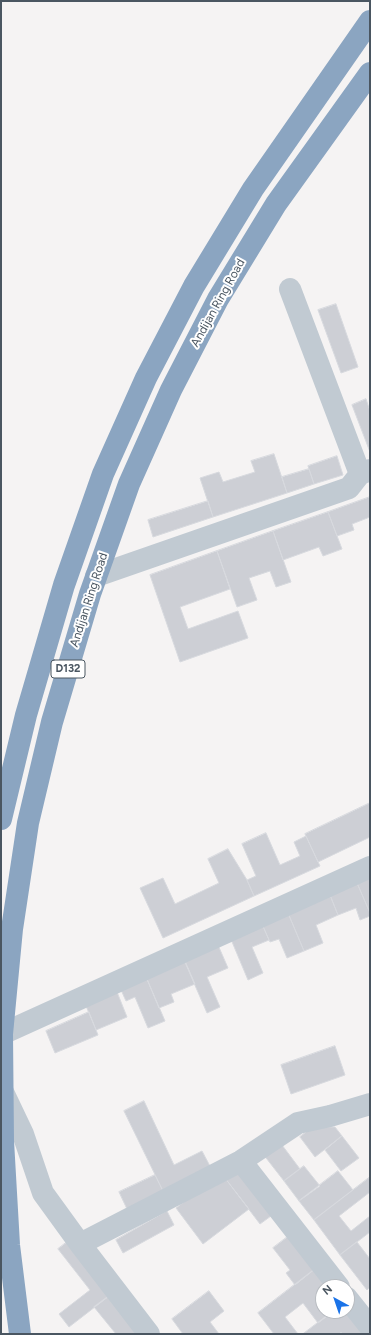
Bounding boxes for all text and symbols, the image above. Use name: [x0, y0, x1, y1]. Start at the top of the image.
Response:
street label: Andijan Ring Road: [188, 257, 248, 349]
street label: Andijan Ring Road: [67, 551, 111, 649]
road number: D132: [51, 660, 85, 678]
north arrow: [315, 1279, 355, 1319]
text: N: [320, 1282, 335, 1298]

